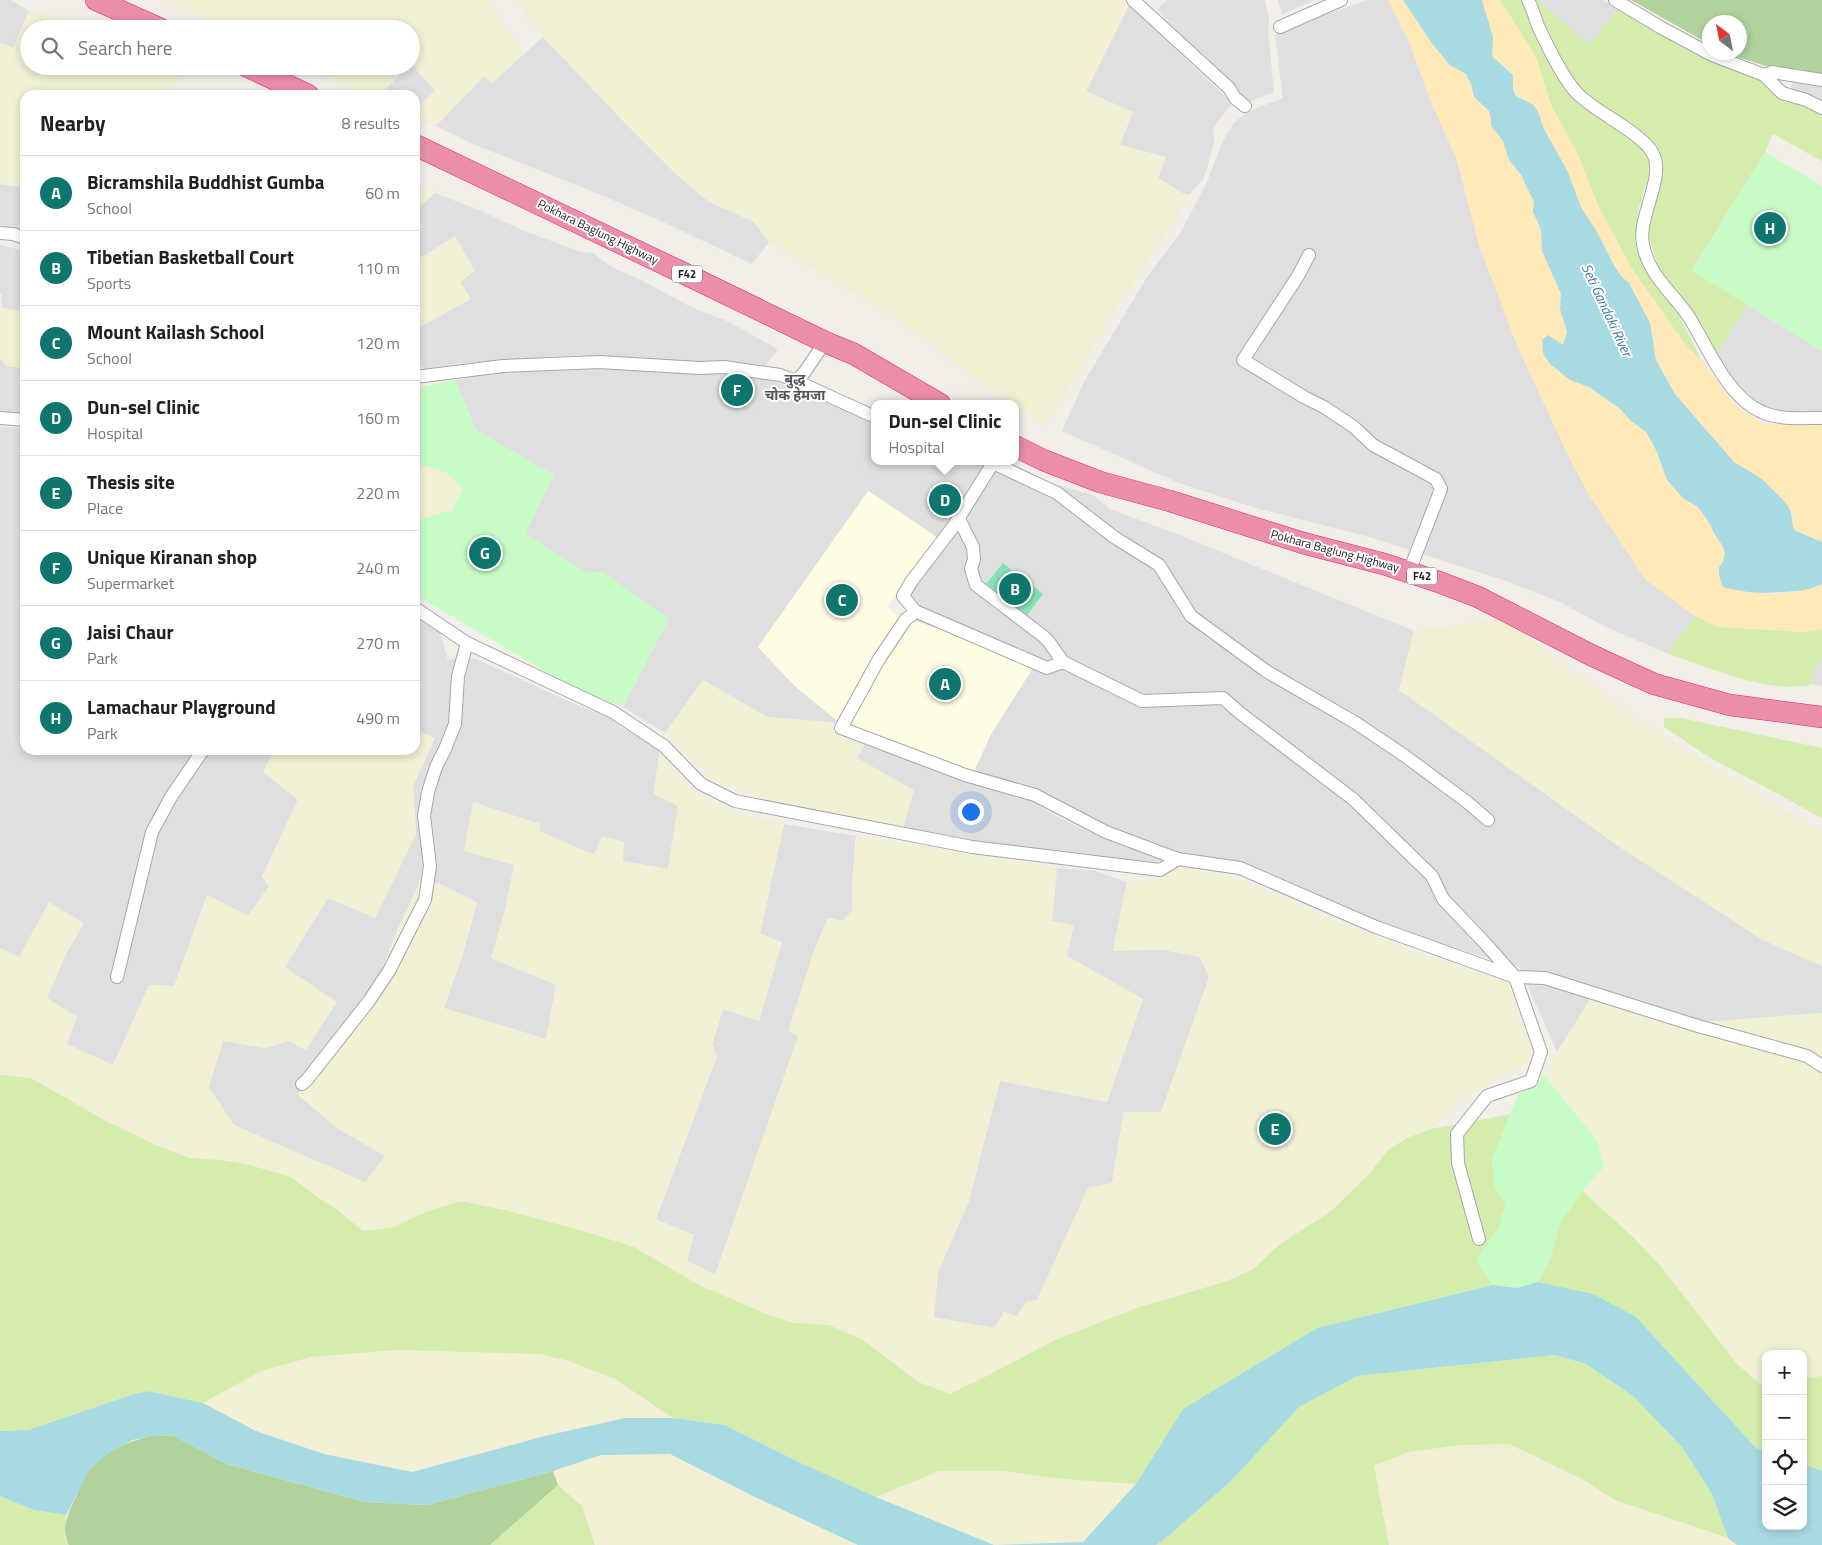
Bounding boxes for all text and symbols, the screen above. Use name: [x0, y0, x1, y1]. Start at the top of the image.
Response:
north arrow: [1702, 15, 1747, 60]
search box: [20, 20, 420, 75]
text: Search here: [78, 33, 172, 62]
icon: search: [38, 34, 66, 62]
text: Nearby: [40, 107, 105, 139]
text: 8 results: [341, 111, 400, 135]
text: Bicramshila Buddhist Gumba: [87, 167, 325, 196]
text: A: [51, 181, 61, 205]
text: 60 m: [365, 181, 400, 205]
street label: Pokhara Baglung Highway: [535, 194, 662, 269]
text: School: [87, 196, 132, 220]
pin: H: [1754, 209, 1786, 247]
text: Tibetian Basketball Court: [87, 242, 294, 271]
text: B: [51, 256, 61, 280]
text: 110 m: [356, 256, 400, 280]
water label: Seti Gandaki River: [1577, 260, 1639, 361]
road number: F42: [672, 266, 702, 282]
text: Sports: [87, 271, 131, 295]
text: Mount Kailash School: [87, 317, 264, 346]
text: C: [52, 331, 60, 355]
text: 120 m: [356, 331, 400, 355]
text: School: [87, 346, 132, 370]
district label: बुद्ध चोक हेमजा: [765, 368, 826, 405]
pin: F: [721, 371, 753, 409]
text: Dun-sel Clinic: [87, 392, 200, 421]
popup: [871, 400, 1019, 465]
text: D: [51, 406, 61, 430]
text: 160 m: [356, 406, 400, 430]
text: Dun-sel Clinic: [888, 406, 1002, 435]
text: Hospital: [87, 421, 143, 445]
text: Hospital: [888, 435, 944, 459]
text: Thesis site: [87, 467, 175, 496]
text: E: [52, 481, 60, 505]
text: 220 m: [356, 481, 400, 505]
pin: D: [929, 481, 961, 519]
text: Place: [87, 496, 123, 520]
street label: Pokhara Baglung Highway: [1269, 524, 1402, 577]
pin: G: [469, 534, 501, 572]
text: Unique Kiranan shop: [87, 542, 257, 571]
text: F: [52, 556, 60, 580]
text: 240 m: [356, 556, 400, 580]
road number: F42: [1407, 568, 1437, 584]
pin: B: [999, 570, 1031, 608]
text: Supermarket: [87, 571, 174, 595]
pin: C: [826, 581, 858, 619]
text: Jaisi Chaur: [87, 617, 174, 646]
text: G: [51, 631, 61, 655]
text: 270 m: [356, 631, 400, 655]
text: Park: [87, 646, 118, 670]
pin: A: [929, 665, 961, 703]
text: Lamachaur Playground: [87, 692, 276, 721]
text: H: [51, 706, 61, 730]
text: 490 m: [356, 706, 400, 730]
text: Park: [87, 721, 118, 745]
your location: [958, 799, 984, 825]
pin: E: [1259, 1110, 1291, 1148]
map controls: [1762, 1350, 1807, 1530]
button: +: [1762, 1350, 1807, 1395]
button: −: [1762, 1395, 1807, 1440]
button: locate: [1762, 1440, 1807, 1485]
button: layers: [1762, 1485, 1807, 1530]

